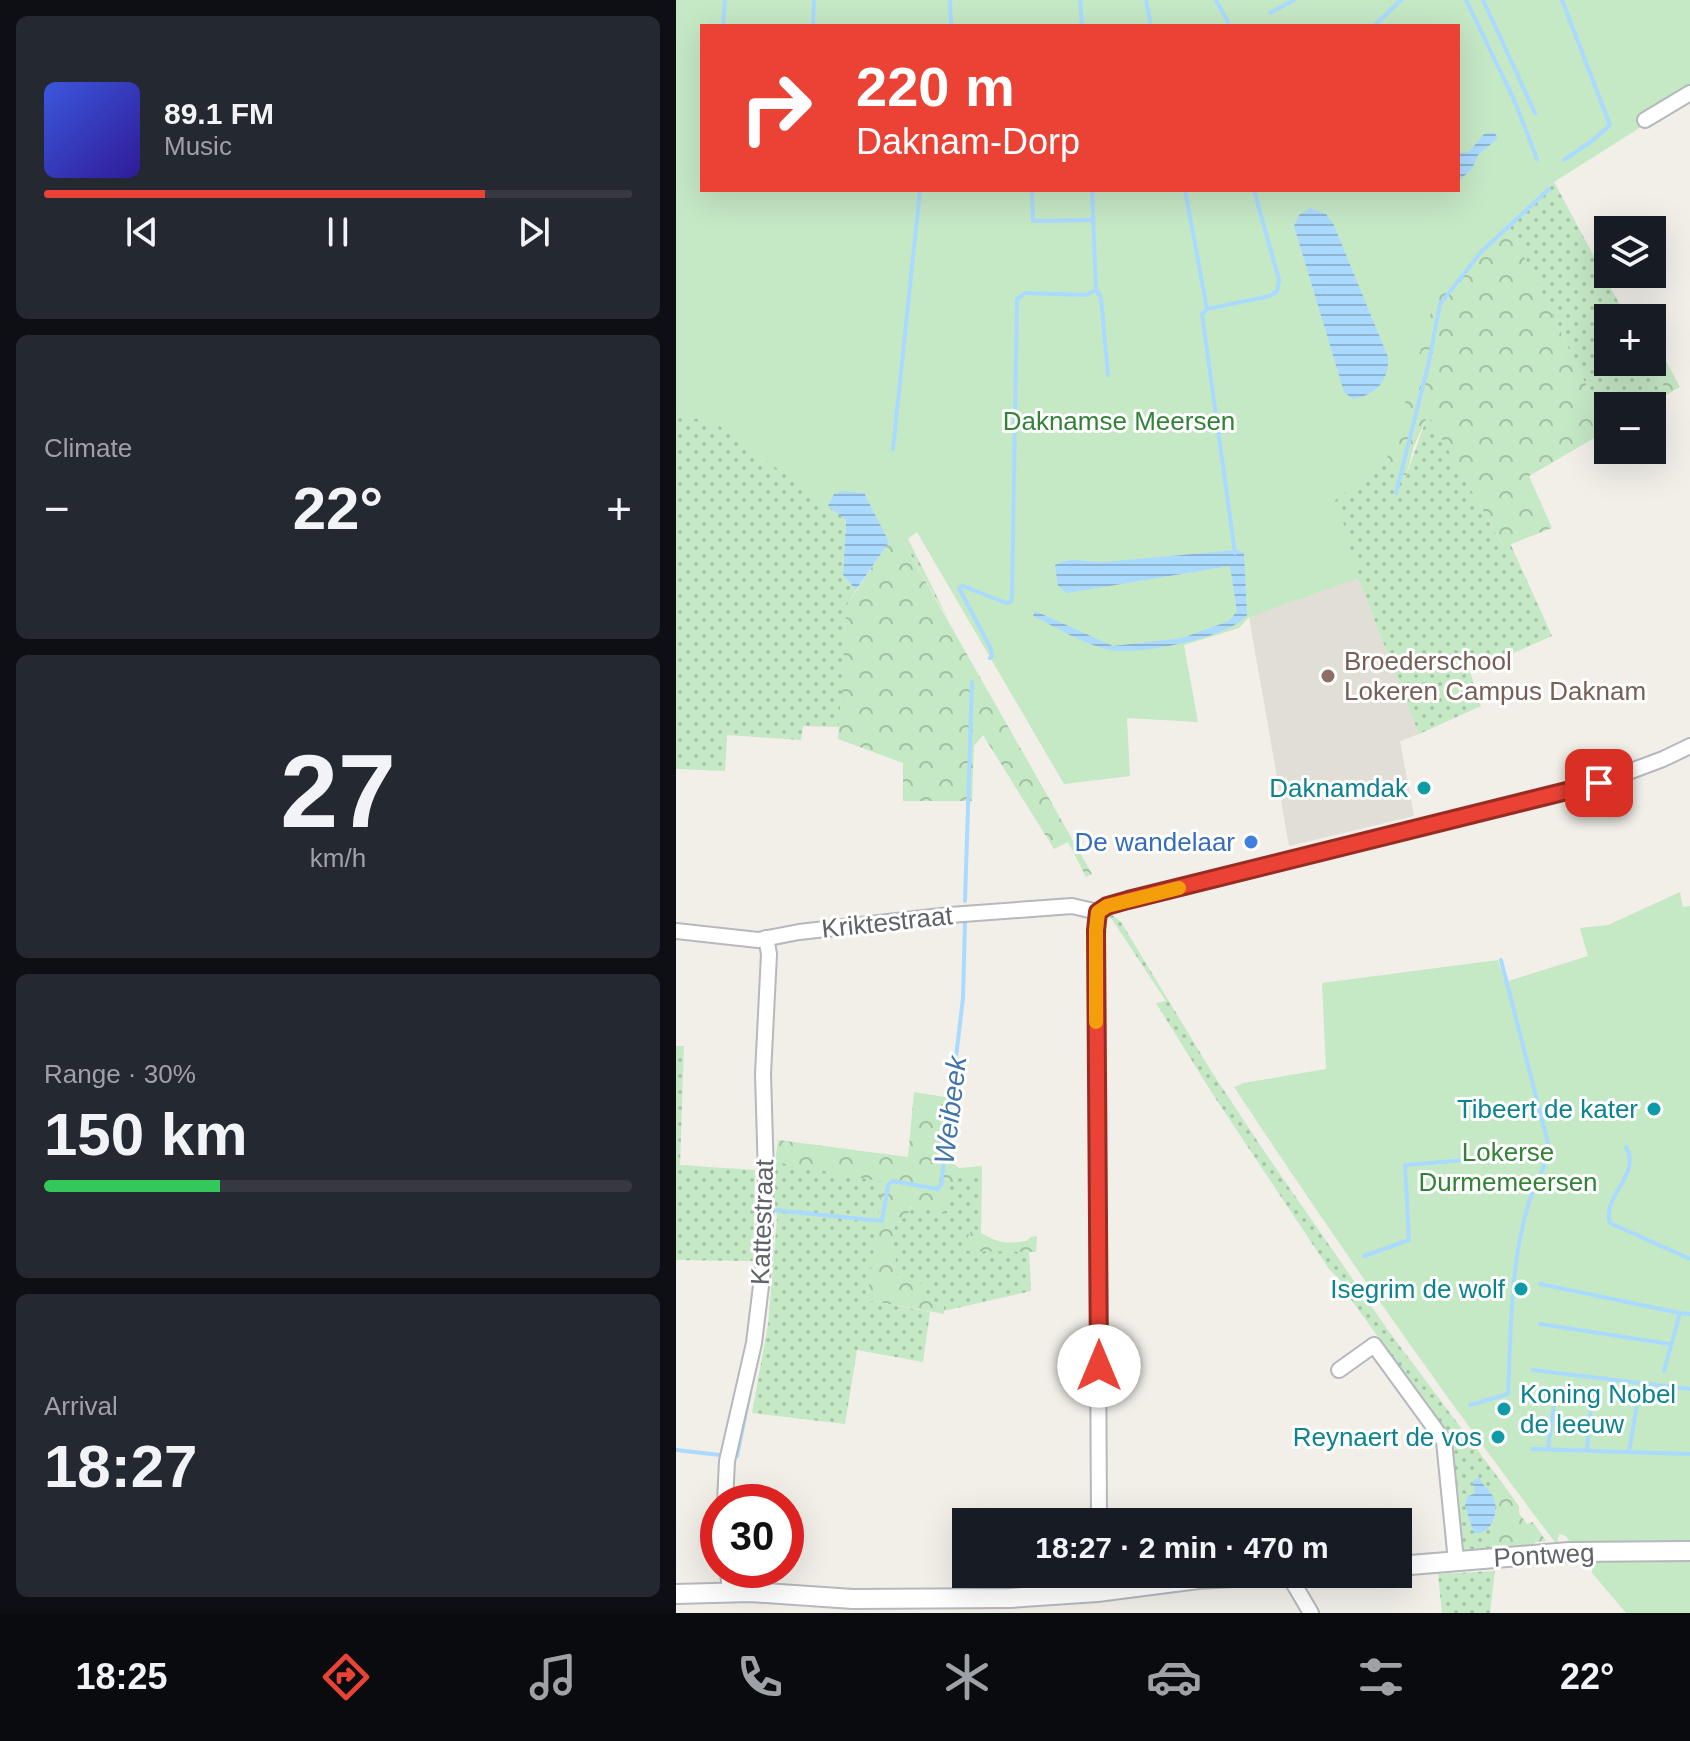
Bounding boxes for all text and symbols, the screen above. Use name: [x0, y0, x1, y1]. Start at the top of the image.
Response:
text: 220 m: [856, 55, 1015, 118]
icon: right: [724, 56, 828, 160]
text: 89.1 FM: [164, 97, 274, 130]
text: Daknam-Dorp: [856, 121, 1080, 162]
text: Music: [164, 131, 232, 161]
icon: previous: [120, 210, 164, 254]
icon: pause: [316, 210, 360, 254]
icon: next: [512, 210, 556, 254]
map controls: [1594, 216, 1666, 464]
button: layers: [1594, 216, 1666, 288]
button: +: [1594, 304, 1666, 376]
button: −: [1594, 392, 1666, 464]
park label: Daknamse Meersen: [1003, 406, 1235, 436]
text: Climate: [44, 433, 132, 463]
text: 22°: [293, 475, 383, 542]
text: −: [44, 484, 70, 533]
text: +: [606, 484, 632, 533]
place label: Broederschool Lokeren Campus Daknam: [1344, 646, 1646, 706]
marker: Broederschool Lokeren Campus Daknam: [1319, 667, 1337, 685]
text: 27: [280, 733, 396, 849]
pin: [1565, 749, 1633, 817]
icon: arrive: [1577, 761, 1621, 805]
place label: Daknamdak: [1269, 773, 1409, 803]
marker: Daknamdak: [1415, 779, 1433, 797]
place label: De wandelaar: [1075, 827, 1235, 857]
marker: De wandelaar: [1242, 833, 1260, 851]
text: km/h: [310, 843, 366, 873]
street label: Kriktestraat: [820, 900, 955, 944]
water label: Weibeek: [929, 1052, 973, 1166]
text: Range · 30%: [44, 1059, 196, 1089]
place label: Tibeert de kater: [1457, 1094, 1638, 1124]
marker: Tibeert de kater: [1645, 1100, 1663, 1118]
text: 150 km: [44, 1101, 248, 1168]
park label: Lokerse Durmemeersen: [1418, 1137, 1598, 1197]
street label: Kattestraat: [745, 1158, 779, 1285]
place label: Isegrim de wolf: [1330, 1274, 1506, 1304]
marker: Isegrim de wolf: [1512, 1280, 1530, 1298]
position arrow: [1057, 1324, 1141, 1408]
place label: Koning Nobel de leeuw: [1520, 1379, 1676, 1439]
text: Arrival: [44, 1391, 118, 1421]
marker: Koning Nobel de leeuw: [1495, 1400, 1513, 1418]
place label: Reynaert de vos: [1293, 1422, 1482, 1452]
marker: Reynaert de vos: [1489, 1428, 1507, 1446]
text: 18:27: [44, 1433, 197, 1500]
speed limit sign: 30: [700, 1484, 804, 1588]
text: 18:27 · 2 min · 470 m: [1035, 1531, 1329, 1564]
street label: Pontweg: [1493, 1537, 1595, 1573]
icon: directions: [318, 1649, 374, 1705]
icon: music: [525, 1649, 581, 1705]
icon: phone: [732, 1649, 788, 1705]
icon: climate: [939, 1649, 995, 1705]
icon: car: [1146, 1649, 1202, 1705]
icon: filters: [1353, 1649, 1409, 1705]
text: 18:25: [75, 1656, 168, 1697]
text: 22°: [1560, 1656, 1614, 1697]

